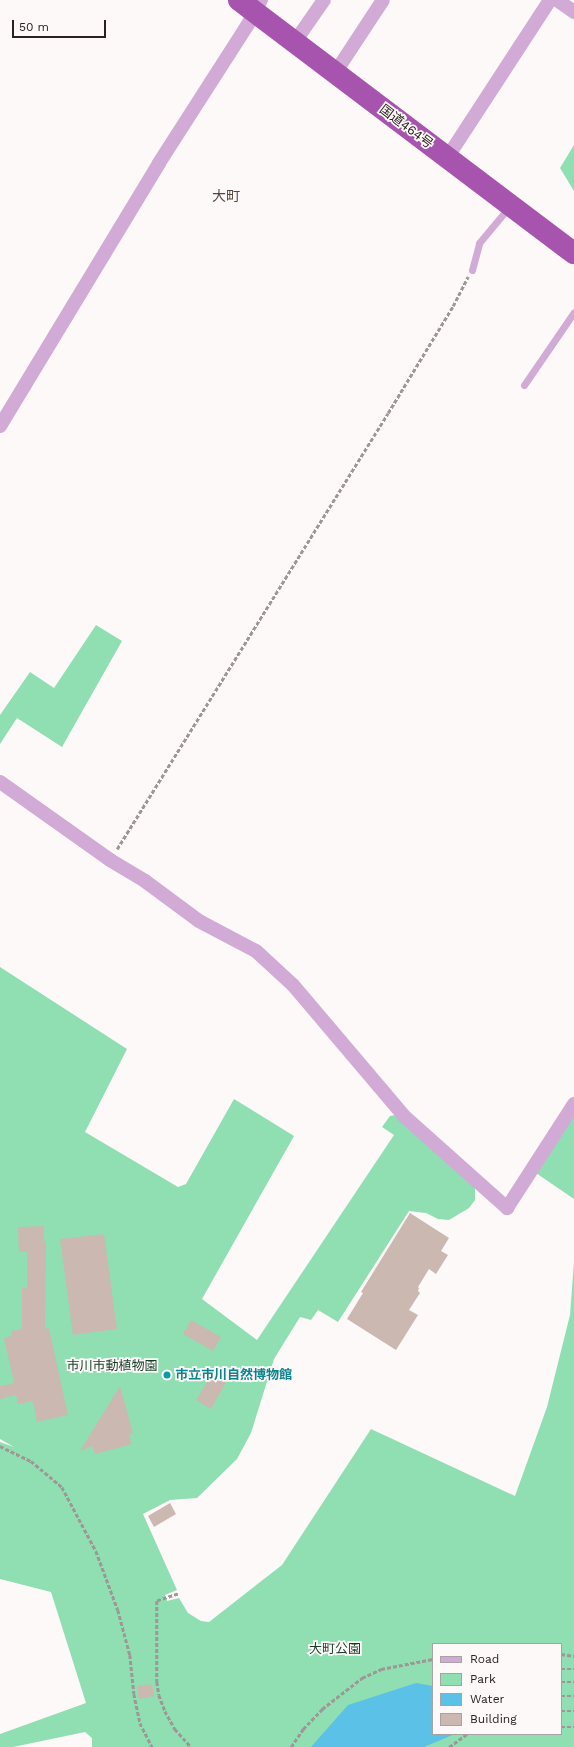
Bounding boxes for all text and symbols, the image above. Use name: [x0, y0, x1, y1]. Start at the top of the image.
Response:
scale bar: [14, 12, 108, 38]
text: 50 m: [19, 20, 49, 34]
street label: 国道464号: [376, 102, 436, 152]
district label: 大町: [212, 188, 240, 204]
park label: 市川市動植物園: [67, 1358, 157, 1374]
place label: 市立市川自然博物館: [175, 1367, 292, 1383]
marker: 市立市川自然博物館: [162, 1370, 172, 1380]
park label: 大町公園: [309, 1641, 361, 1657]
legend: [432, 1643, 562, 1735]
text: Road: [470, 1652, 499, 1666]
text: Park: [470, 1672, 496, 1686]
text: Water: [470, 1692, 504, 1706]
text: Building: [470, 1712, 517, 1726]

